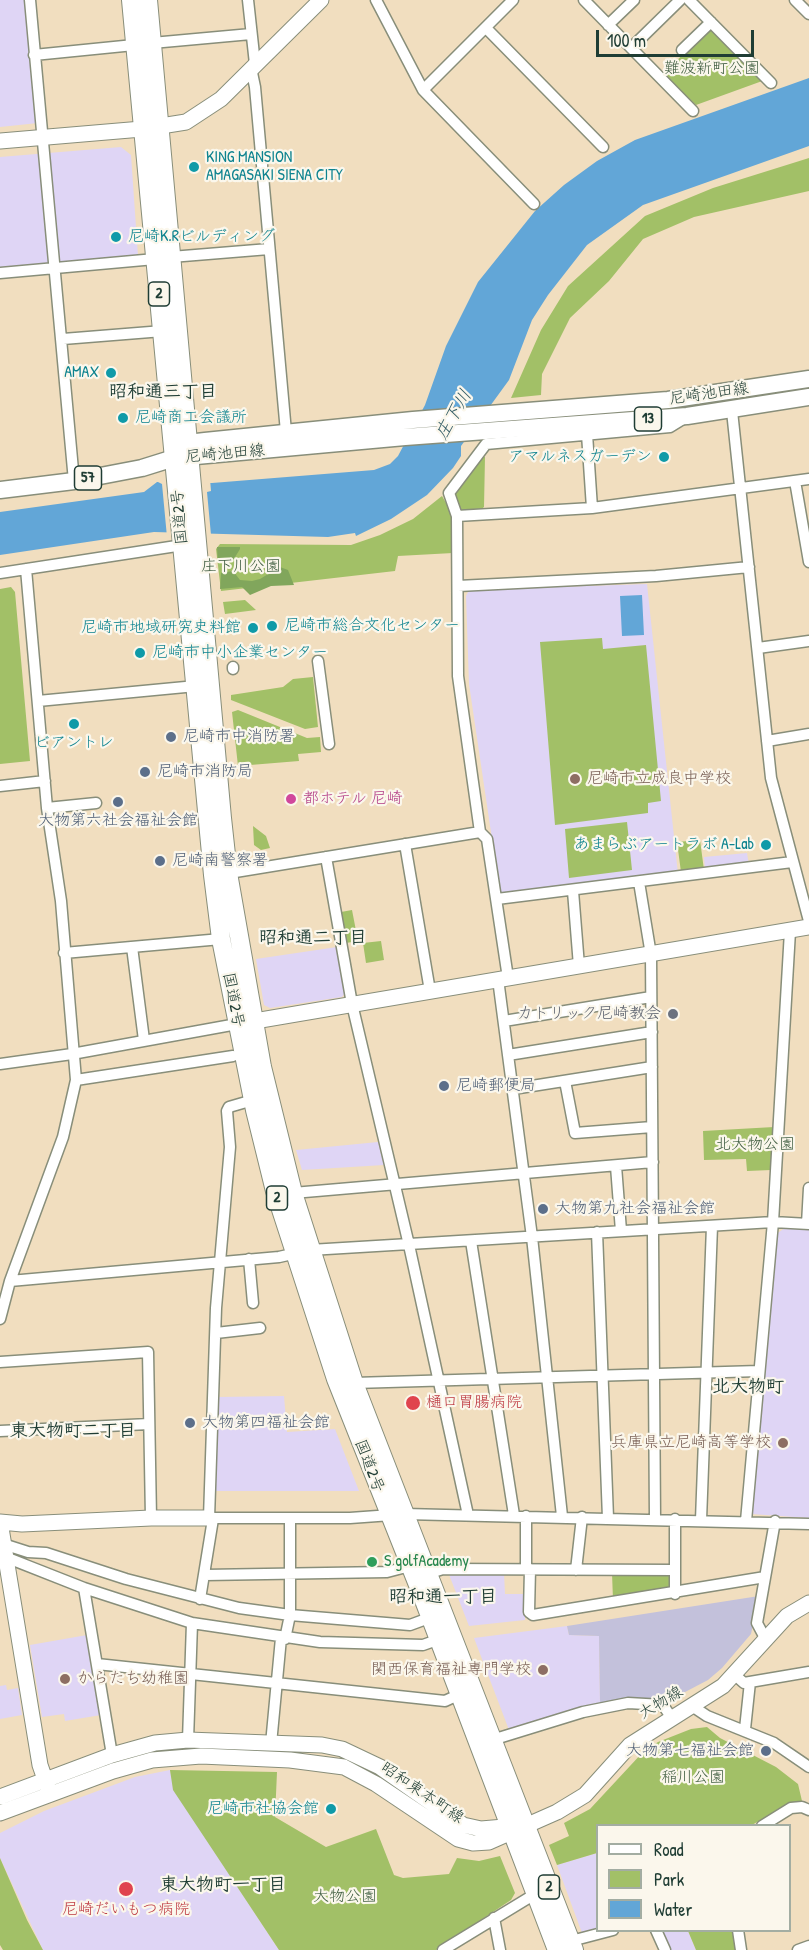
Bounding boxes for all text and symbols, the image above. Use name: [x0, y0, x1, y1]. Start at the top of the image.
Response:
scale bar: [599, 18, 756, 56]
text: 100 m: [607, 28, 646, 53]
park label: 難波新町公園: [664, 59, 760, 79]
place label: KING MANSION AMAGASAKI SIENA CITY: [206, 148, 343, 186]
marker: KING MANSION AMAGASAKI SIENA CITY: [187, 160, 201, 174]
place label: 尼崎K.Rビルディング: [128, 227, 275, 247]
marker: 尼崎K.Rビルディング: [109, 230, 123, 244]
road number: 2: [148, 282, 170, 306]
place label: AMAX: [64, 363, 99, 383]
marker: AMAX: [104, 366, 118, 380]
street label: 尼崎池田線: [668, 379, 750, 409]
district label: 昭和通三丁目: [109, 381, 217, 403]
water label: 庄下川: [431, 386, 477, 444]
road number: 13: [634, 407, 662, 431]
place label: 尼崎商工会議所: [135, 408, 247, 428]
marker: 尼崎商工会議所: [116, 411, 130, 425]
street label: 尼崎池田線: [184, 441, 266, 467]
place label: アマルネスガーデン: [508, 447, 652, 467]
marker: アマルネスガーデン: [657, 450, 671, 464]
road number: 57: [74, 466, 101, 490]
street label: 国道2号: [168, 489, 192, 545]
park label: 庄下川公園: [201, 557, 281, 577]
place label: 尼崎市総合文化センター: [284, 616, 460, 636]
place label: 尼崎市地域研究史料館: [81, 618, 241, 638]
marker: 尼崎市総合文化センター: [265, 619, 279, 633]
marker: 尼崎市地域研究史料館: [246, 621, 260, 635]
place label: 尼崎市中小企業センター: [152, 643, 328, 663]
marker: 尼崎市中小企業センター: [133, 646, 147, 660]
marker: ビアントレ: [67, 717, 81, 731]
place label: 尼崎市中消防署: [183, 727, 295, 747]
marker: 尼崎市中消防署: [164, 730, 178, 744]
place label: ビアントレ: [34, 733, 114, 753]
place label: 尼崎市消防局: [157, 762, 253, 782]
marker: 尼崎市消防局: [138, 765, 152, 779]
place label: 尼崎市立成良中学校: [587, 769, 731, 789]
marker: 尼崎市立成良中学校: [568, 772, 582, 786]
place label: 都ホテル 尼崎: [303, 789, 403, 809]
marker: 都ホテル 尼崎: [284, 792, 298, 806]
marker: 大物第六社会福祉会館: [111, 795, 125, 809]
place label: 大物第六社会福祉会館: [38, 811, 198, 831]
place label: あまらぶアートラボ A-Lab: [574, 835, 754, 855]
marker: あまらぶアートラボ A-Lab: [759, 838, 773, 852]
place label: 尼崎南警察署: [172, 851, 268, 871]
marker: 尼崎南警察署: [153, 854, 167, 868]
district label: 昭和通二丁目: [259, 927, 367, 949]
street label: 国道2号: [218, 971, 248, 1029]
place label: カトリック尼崎教会: [517, 1004, 661, 1024]
marker: カトリック尼崎教会: [666, 1007, 680, 1021]
place label: 尼崎郵便局: [456, 1076, 536, 1096]
marker: 尼崎郵便局: [437, 1079, 451, 1093]
park label: 北大物公園: [715, 1135, 795, 1155]
road number: 2: [266, 1186, 288, 1210]
place label: 大物第九社会福祉会館: [555, 1199, 715, 1219]
marker: 大物第九社会福祉会館: [536, 1202, 550, 1216]
district label: 北大物町: [712, 1376, 784, 1398]
place label: 樋口胃腸病院: [426, 1393, 522, 1413]
marker: 樋口胃腸病院: [404, 1394, 422, 1412]
place label: 大物第四福祉会館: [202, 1413, 330, 1433]
marker: 大物第四福祉会館: [183, 1416, 197, 1430]
district label: 東大物町二丁目: [10, 1420, 136, 1442]
place label: 兵庫県立尼崎高等学校: [611, 1433, 771, 1453]
marker: 兵庫県立尼崎高等学校: [776, 1436, 790, 1450]
street label: 国道2号: [350, 1437, 388, 1495]
place label: S golfAcademy: [384, 1552, 469, 1572]
marker: S golfAcademy: [365, 1555, 379, 1569]
district label: 昭和通一丁目: [389, 1586, 497, 1608]
place label: 関西保育福祉専門学校: [371, 1660, 531, 1680]
marker: 関西保育福祉専門学校: [536, 1663, 550, 1677]
place label: からたち幼稚園: [77, 1669, 189, 1689]
marker: からたち幼稚園: [58, 1672, 72, 1686]
street label: 大物線: [635, 1682, 687, 1724]
place label: 大物第七福祉会館: [626, 1741, 754, 1761]
marker: 大物第七福祉会館: [759, 1744, 773, 1758]
street label: 昭和東本町線: [377, 1758, 467, 1828]
park label: 稲川公園: [661, 1768, 725, 1788]
place label: 尼崎市社協会館: [207, 1799, 319, 1819]
marker: 尼崎市社協会館: [324, 1802, 338, 1816]
legend: [596, 1824, 791, 1932]
text: Road: [654, 1837, 684, 1862]
text: Park: [654, 1867, 684, 1892]
district label: 東大物町一丁目: [160, 1874, 286, 1896]
road number: 2: [538, 1875, 560, 1899]
marker: 尼崎だいもつ病院: [117, 1880, 135, 1898]
park label: 大物公園: [313, 1887, 377, 1907]
text: Water: [654, 1897, 692, 1922]
place label: 尼崎だいもつ病院: [62, 1900, 190, 1920]

